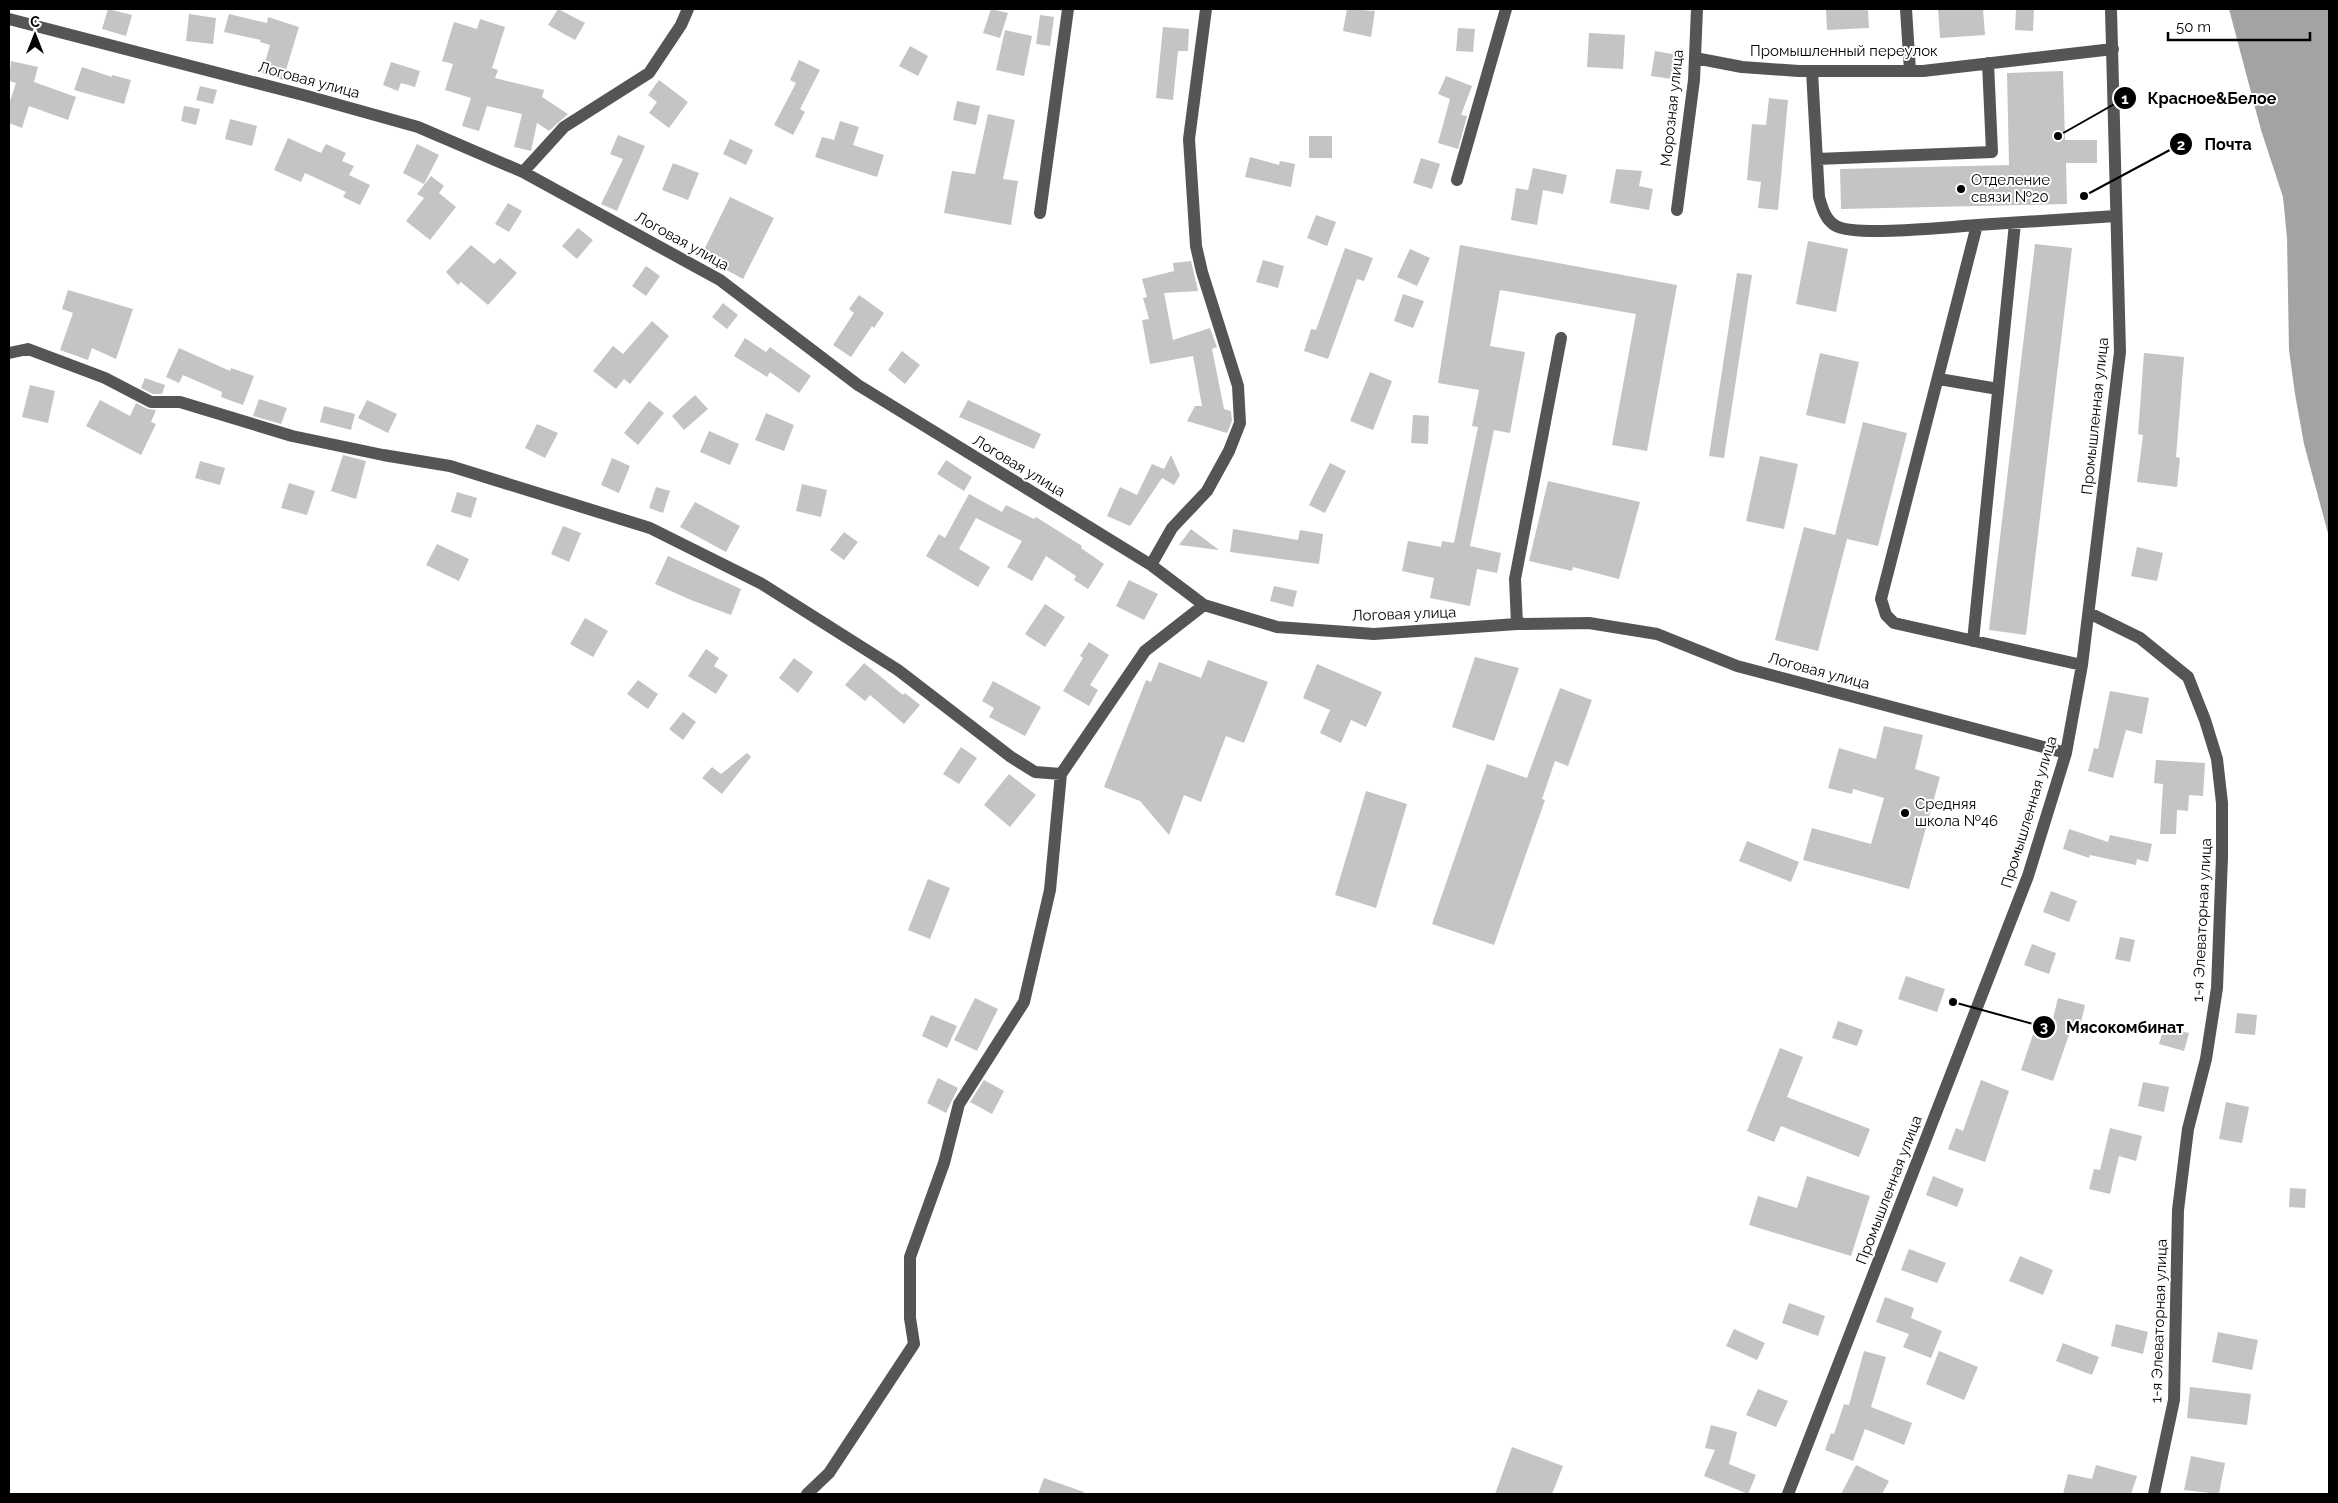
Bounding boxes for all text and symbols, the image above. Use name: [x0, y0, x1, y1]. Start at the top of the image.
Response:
north arrow: [10, 10, 60, 60]
scale bar: [2168, 10, 2310, 42]
text: С: [30, 14, 40, 30]
text: 50 m: [2176, 18, 2211, 36]
street label: Промышленный переулок: [1750, 42, 1938, 60]
street label: Морозная улица: [1657, 49, 1687, 167]
street label: Логовая улица: [256, 58, 362, 102]
callout: Красное&Белое: [2112, 83, 2286, 114]
text: Красное&Белое: [2148, 89, 2277, 108]
text: 1: [2121, 90, 2129, 108]
callout: Почта: [2169, 129, 2261, 160]
text: Почта: [2204, 135, 2252, 154]
text: 2: [2177, 136, 2185, 154]
place label: Отделение связи №20: [1971, 171, 2050, 206]
marker: Отделение связи №20: [1955, 183, 1967, 195]
street label: Логовая улица: [632, 208, 732, 274]
street label: Промышленная улица: [2078, 336, 2112, 496]
street label: Логовая улица: [970, 431, 1068, 501]
street label: Логовая улица: [1351, 603, 1457, 625]
street label: Логовая улица: [1766, 649, 1872, 693]
street label: Промышленная улица: [1997, 734, 2061, 890]
place label: Средняя школа №46: [1915, 795, 1998, 830]
marker: Средняя школа №46: [1899, 807, 1911, 819]
street label: 1-я Элеваторная улица: [2189, 838, 2215, 1002]
callout: Мясокомбинат: [2031, 1012, 2194, 1043]
text: 3: [2040, 1018, 2048, 1036]
text: Мясокомбинат: [2066, 1018, 2184, 1037]
street label: Промышленная улица: [1852, 1113, 1926, 1267]
street label: 1-я Элеваторная улица: [2147, 1239, 2171, 1403]

